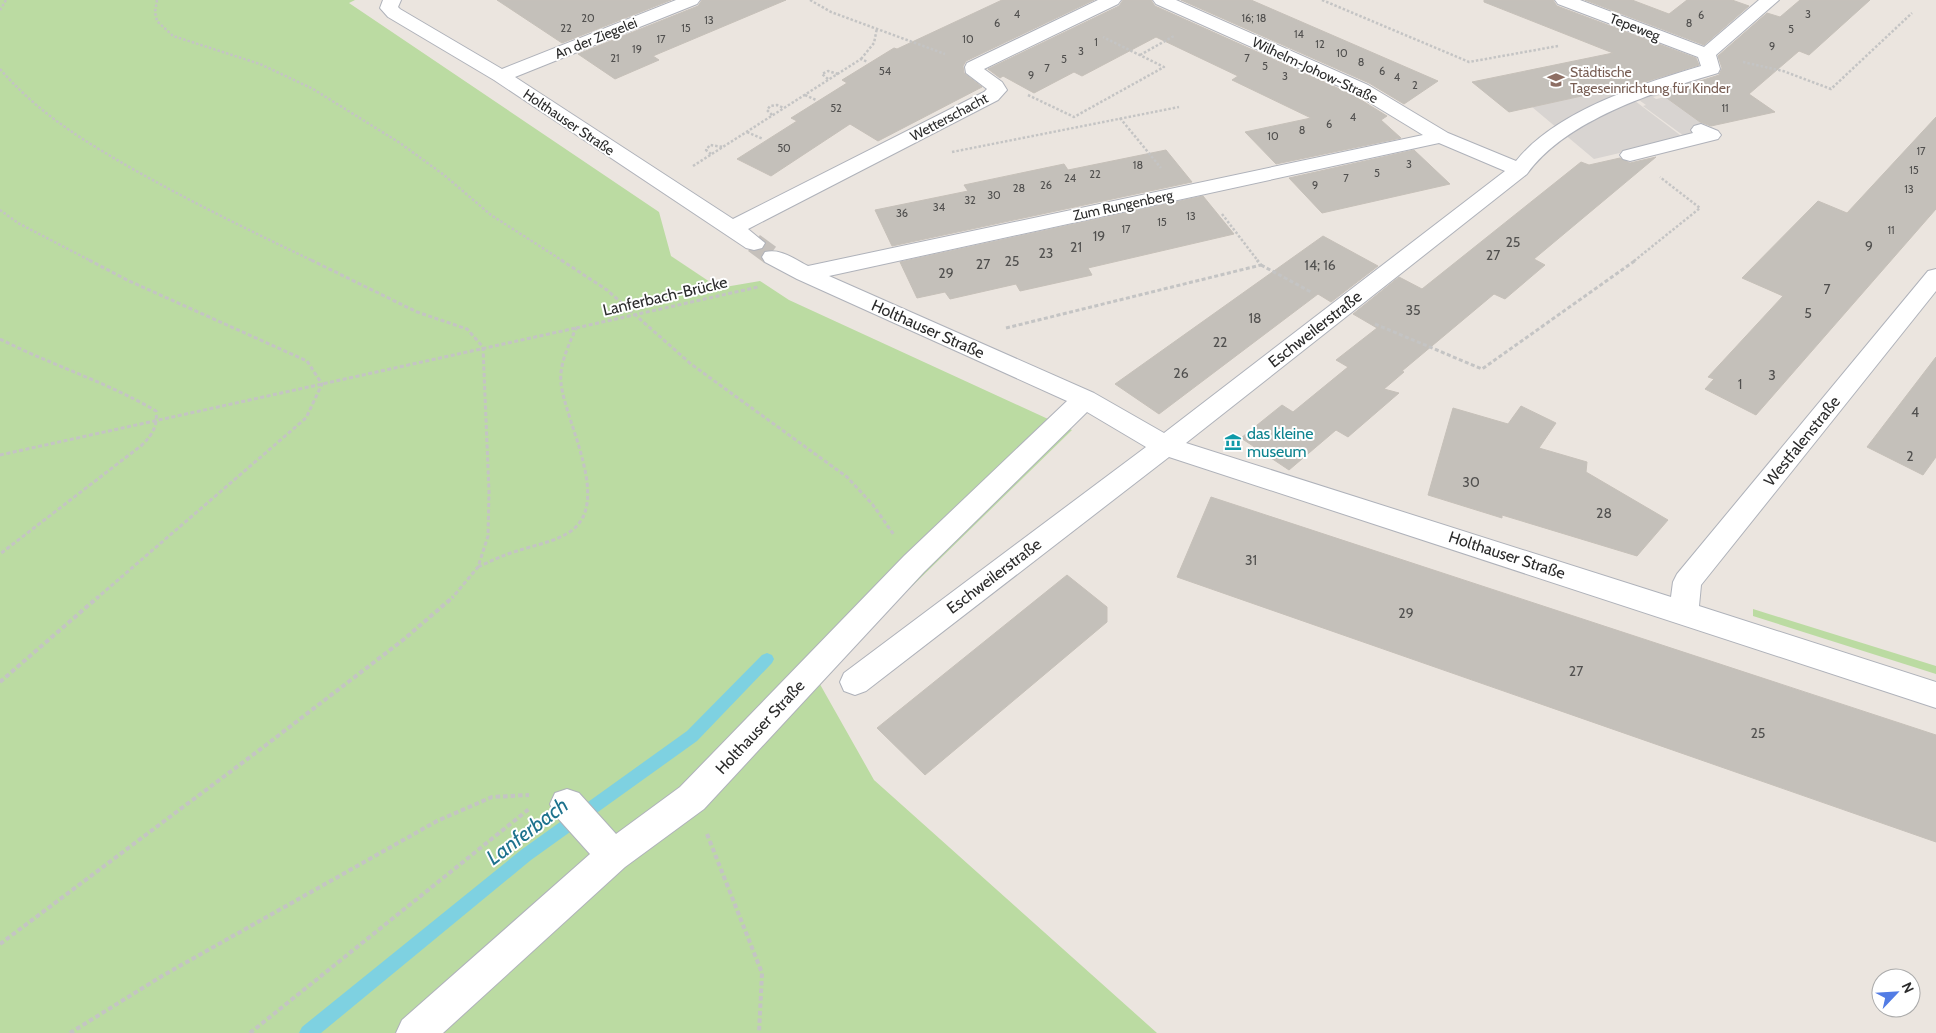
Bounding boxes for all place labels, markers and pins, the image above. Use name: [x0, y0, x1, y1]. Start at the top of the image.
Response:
place label: Städtische Tageseinrichtung für Kinder: [1570, 63, 1731, 97]
school or university icon: Städtische Tageseinrichtung für Kinder: [1546, 70, 1566, 90]
place label: das kleine museum: [1247, 424, 1313, 461]
museum icon: das kleine museum: [1223, 432, 1243, 452]

